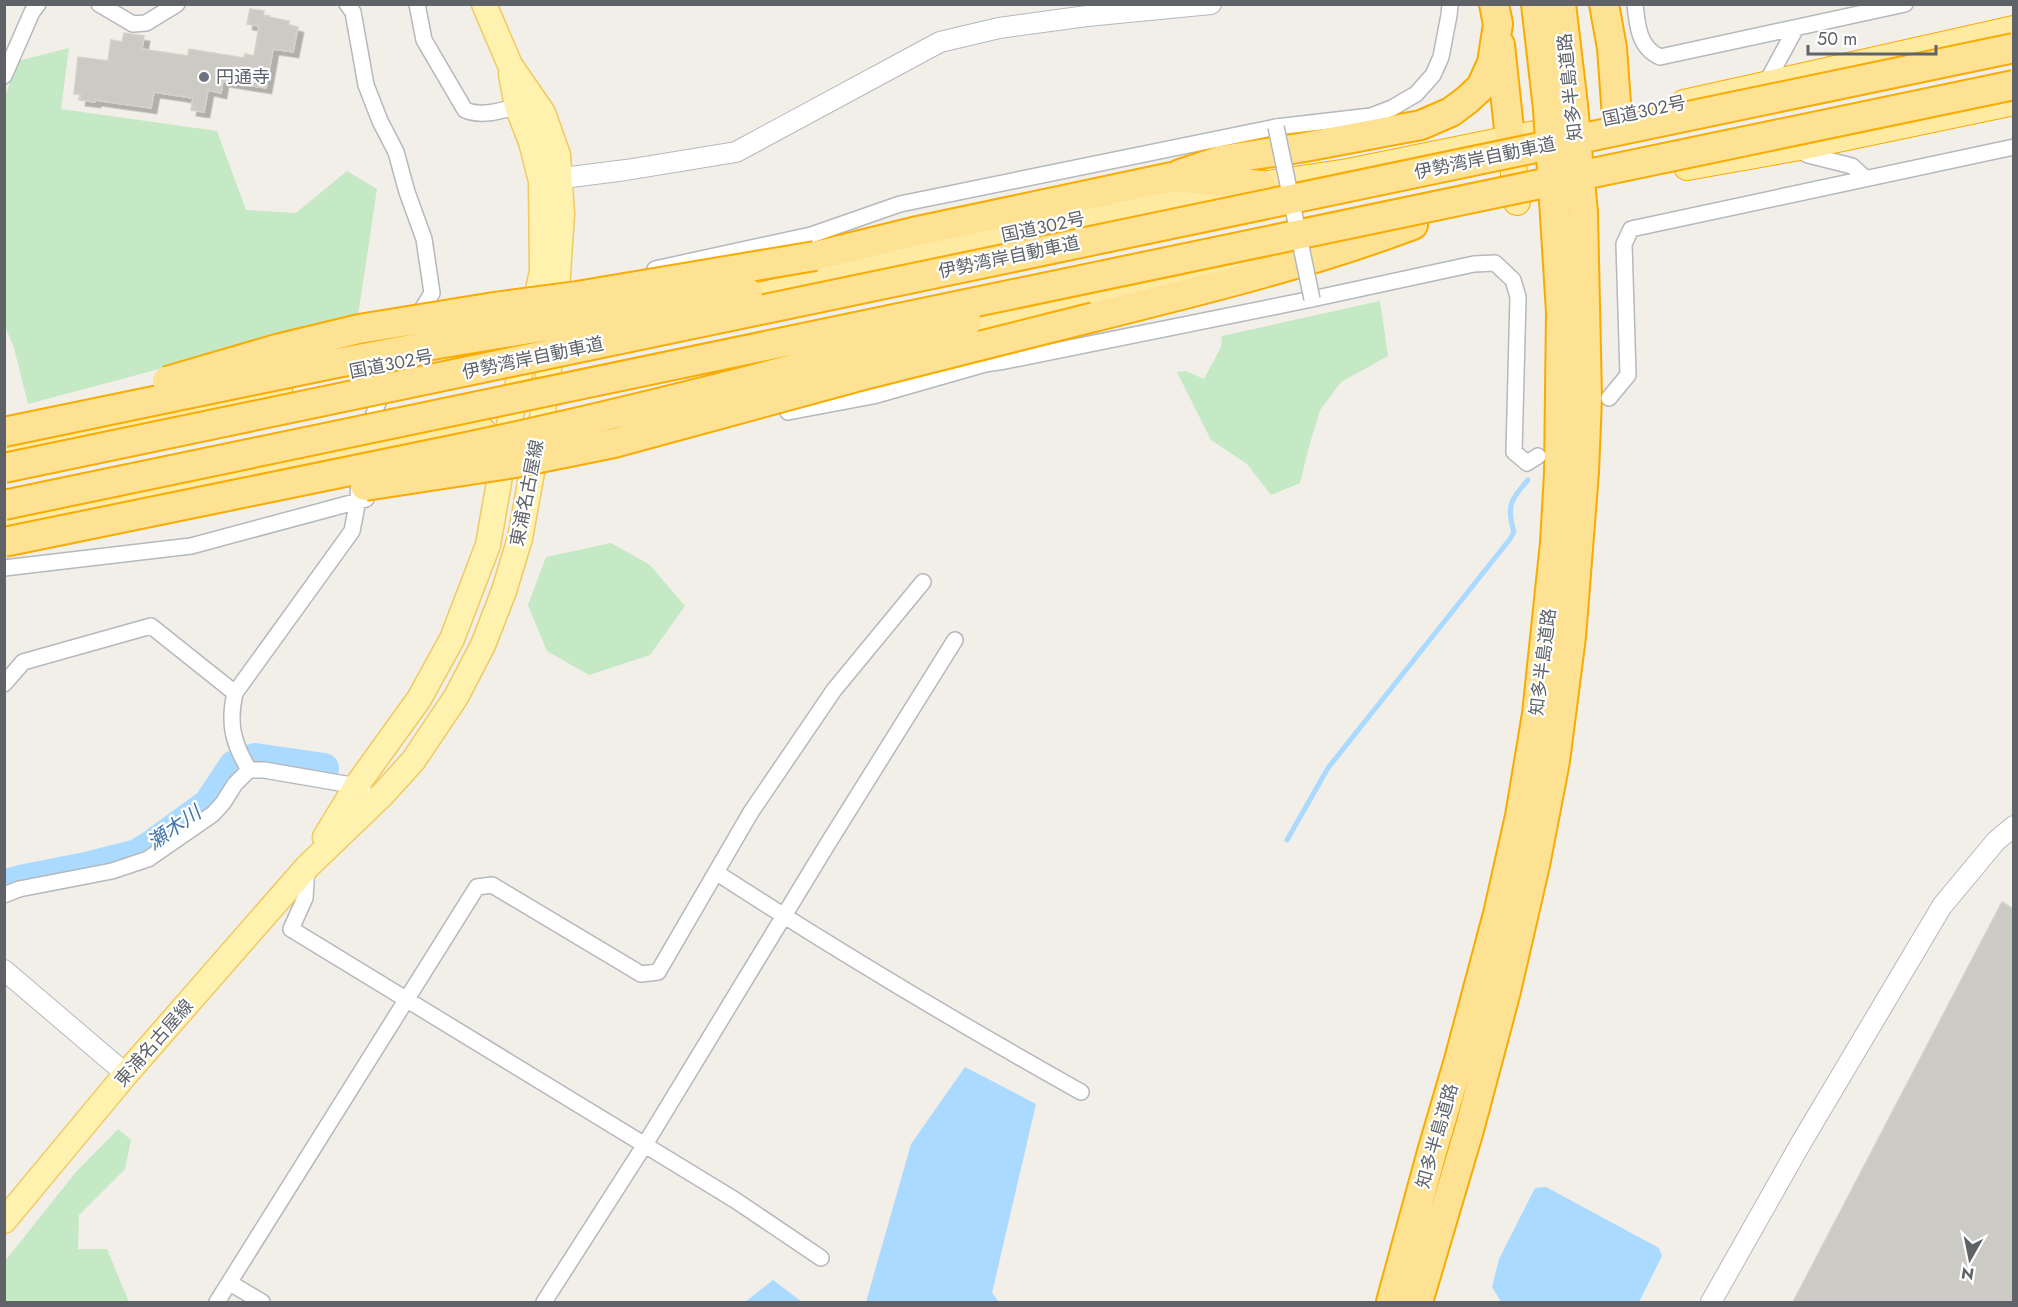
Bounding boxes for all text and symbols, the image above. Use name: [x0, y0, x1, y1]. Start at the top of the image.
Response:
scale bar: [1808, 18, 1936, 56]
text: 50 m: [1817, 26, 1857, 52]
street label: 知多半島道路: [1551, 32, 1589, 142]
place label: 円通寺: [216, 64, 270, 90]
marker: 円通寺: [197, 70, 211, 84]
street label: 国道302号: [1600, 89, 1688, 133]
street label: 伊勢湾岸自動車道: [1412, 130, 1558, 186]
street label: 国道302号: [999, 205, 1087, 249]
street label: 伊勢湾岸自動車道: [936, 229, 1082, 285]
street label: 伊勢湾岸自動車道: [460, 330, 606, 386]
street label: 国道302号: [347, 343, 435, 385]
street label: 東浦名古屋線: [504, 438, 550, 548]
street label: 知多半島道路: [1524, 607, 1562, 717]
water label: 瀬木川: [141, 798, 209, 857]
street label: 東浦名古屋線: [109, 994, 199, 1092]
street label: 知多半島道路: [1410, 1081, 1464, 1191]
north arrow: [1940, 1229, 2000, 1289]
text: N: [1960, 1261, 1976, 1286]

